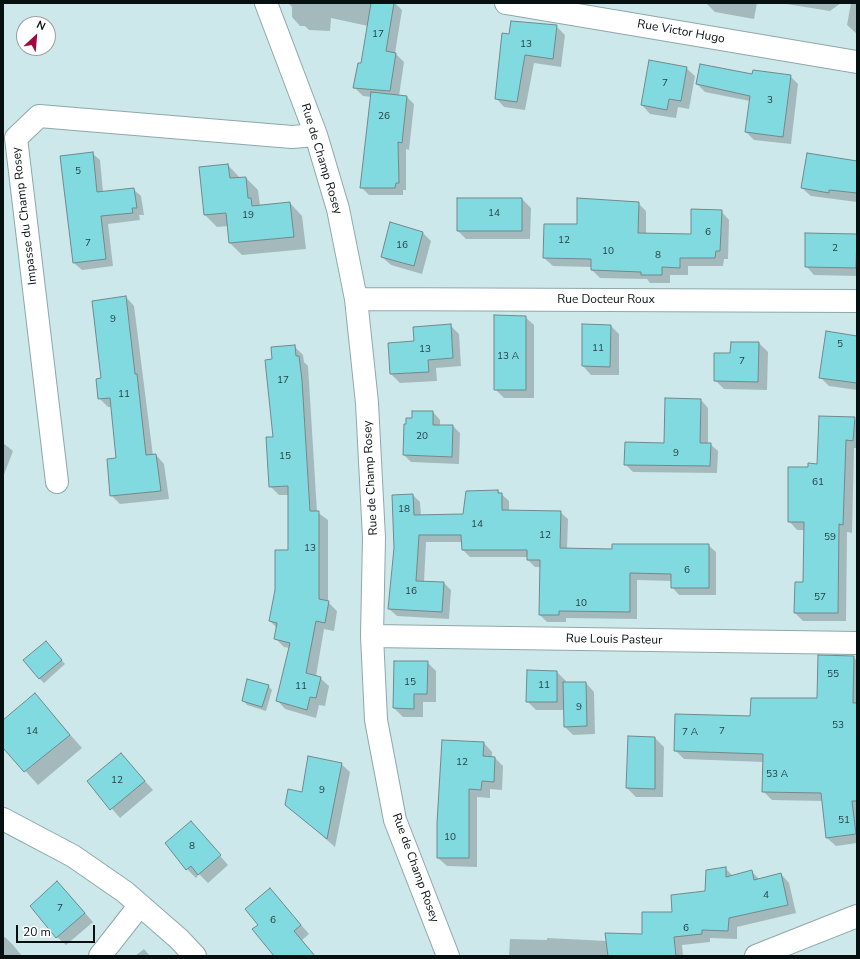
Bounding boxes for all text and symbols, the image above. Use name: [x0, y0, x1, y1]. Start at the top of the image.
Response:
north arrow: [16, 16, 56, 56]
text: N: [34, 17, 48, 34]
street label: Rue Victor Hugo: [636, 17, 726, 47]
house number: 17: [372, 29, 384, 41]
house number: 13: [520, 39, 532, 51]
house number: 7: [662, 78, 668, 90]
house number: 3: [767, 95, 773, 107]
street label: Rue de Champ Rosey: [297, 102, 345, 216]
house number: 26: [378, 111, 390, 123]
street label: Impasse du Champ Rosey: [9, 146, 41, 286]
house number: 5: [75, 166, 81, 178]
house number: 14: [488, 208, 500, 220]
house number: 19: [242, 210, 254, 222]
house number: 6: [705, 227, 711, 239]
house number: 12: [558, 235, 570, 247]
house number: 7: [85, 238, 91, 250]
house number: 16: [396, 240, 408, 252]
house number: 2: [832, 243, 838, 255]
house number: 10: [602, 246, 614, 258]
house number: 8: [655, 250, 661, 262]
street label: Rue Docteur Roux: [557, 293, 655, 307]
house number: 9: [110, 314, 116, 326]
house number: 5: [837, 339, 843, 351]
house number: 11: [592, 343, 604, 355]
house number: 13: [419, 344, 431, 356]
house number: 13 A: [497, 351, 519, 363]
house number: 7: [739, 356, 745, 368]
house number: 17: [277, 375, 289, 387]
house number: 11: [118, 389, 130, 401]
street label: Rue de Champ Rosey: [361, 420, 381, 536]
house number: 20: [416, 431, 428, 443]
house number: 9: [673, 448, 679, 460]
house number: 15: [279, 451, 291, 463]
house number: 61: [812, 477, 824, 489]
house number: 18: [398, 504, 410, 516]
house number: 14: [471, 519, 483, 531]
house number: 12: [539, 530, 551, 542]
house number: 59: [824, 532, 836, 544]
house number: 13: [304, 543, 316, 555]
house number: 6: [684, 565, 690, 577]
house number: 16: [405, 586, 417, 598]
house number: 57: [814, 592, 826, 604]
house number: 10: [575, 598, 587, 610]
street label: Rue Louis Pasteur: [566, 632, 662, 648]
house number: 55: [827, 669, 839, 681]
house number: 15: [404, 677, 416, 689]
house number: 11: [538, 680, 550, 692]
house number: 11: [295, 681, 307, 693]
house number: 9: [576, 702, 582, 714]
house number: 53: [832, 720, 844, 732]
house number: 14: [26, 726, 38, 738]
house number: 7: [719, 726, 725, 738]
house number: 7 A: [682, 727, 698, 739]
house number: 12: [456, 757, 468, 769]
house number: 53 A: [766, 769, 788, 781]
house number: 12: [111, 775, 123, 787]
house number: 9: [319, 785, 325, 797]
street label: Rue de Champ Rosey: [389, 811, 441, 925]
house number: 51: [838, 815, 850, 827]
house number: 10: [444, 832, 456, 844]
house number: 8: [189, 841, 195, 853]
house number: 4: [763, 890, 769, 902]
house number: 7: [57, 903, 63, 915]
house number: 6: [270, 915, 276, 927]
scale bar: [18, 917, 97, 943]
house number: 6: [683, 923, 689, 935]
text: 20 m: [23, 924, 51, 940]

